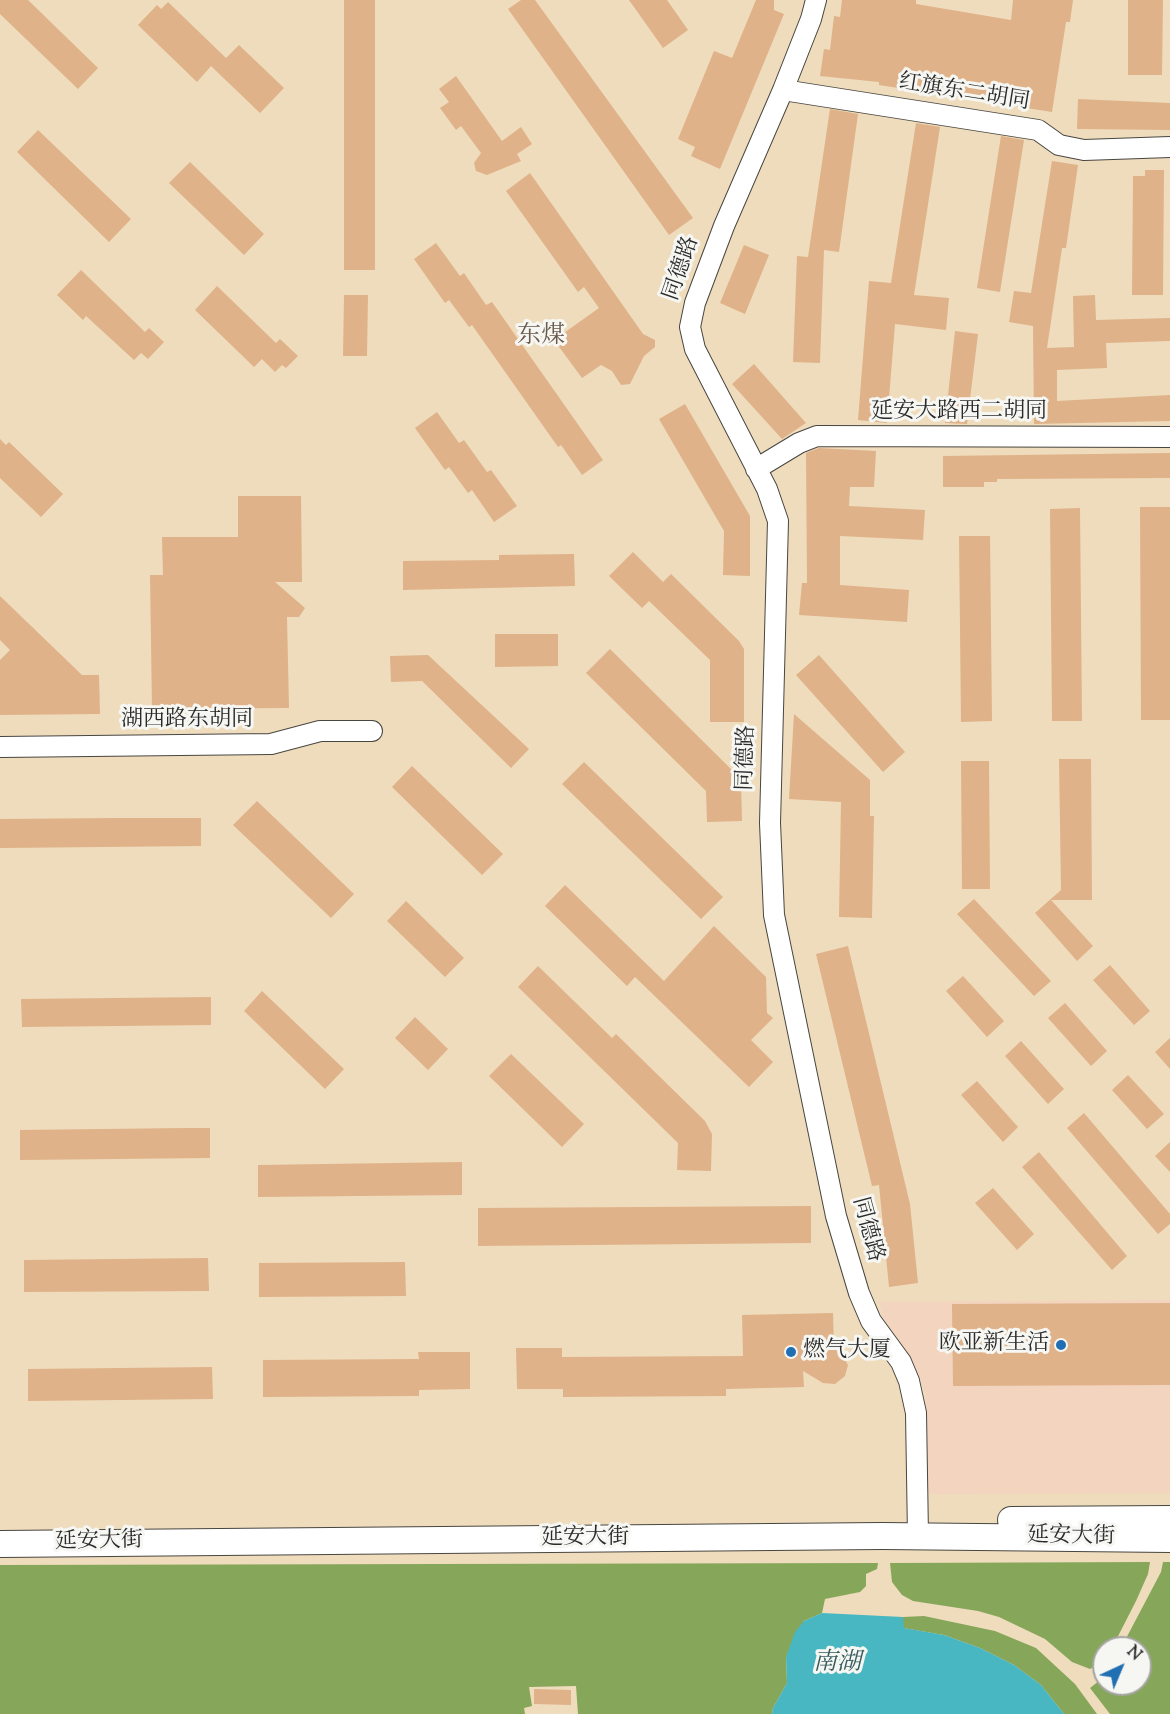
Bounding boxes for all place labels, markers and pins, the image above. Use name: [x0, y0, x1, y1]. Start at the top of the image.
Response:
place label: 欧亚新生活: [939, 1332, 1049, 1358]
marker: 欧亚新生活: [1054, 1338, 1068, 1352]
place label: 燃气大厦: [803, 1339, 891, 1365]
marker: 燃气大厦: [784, 1345, 798, 1359]

